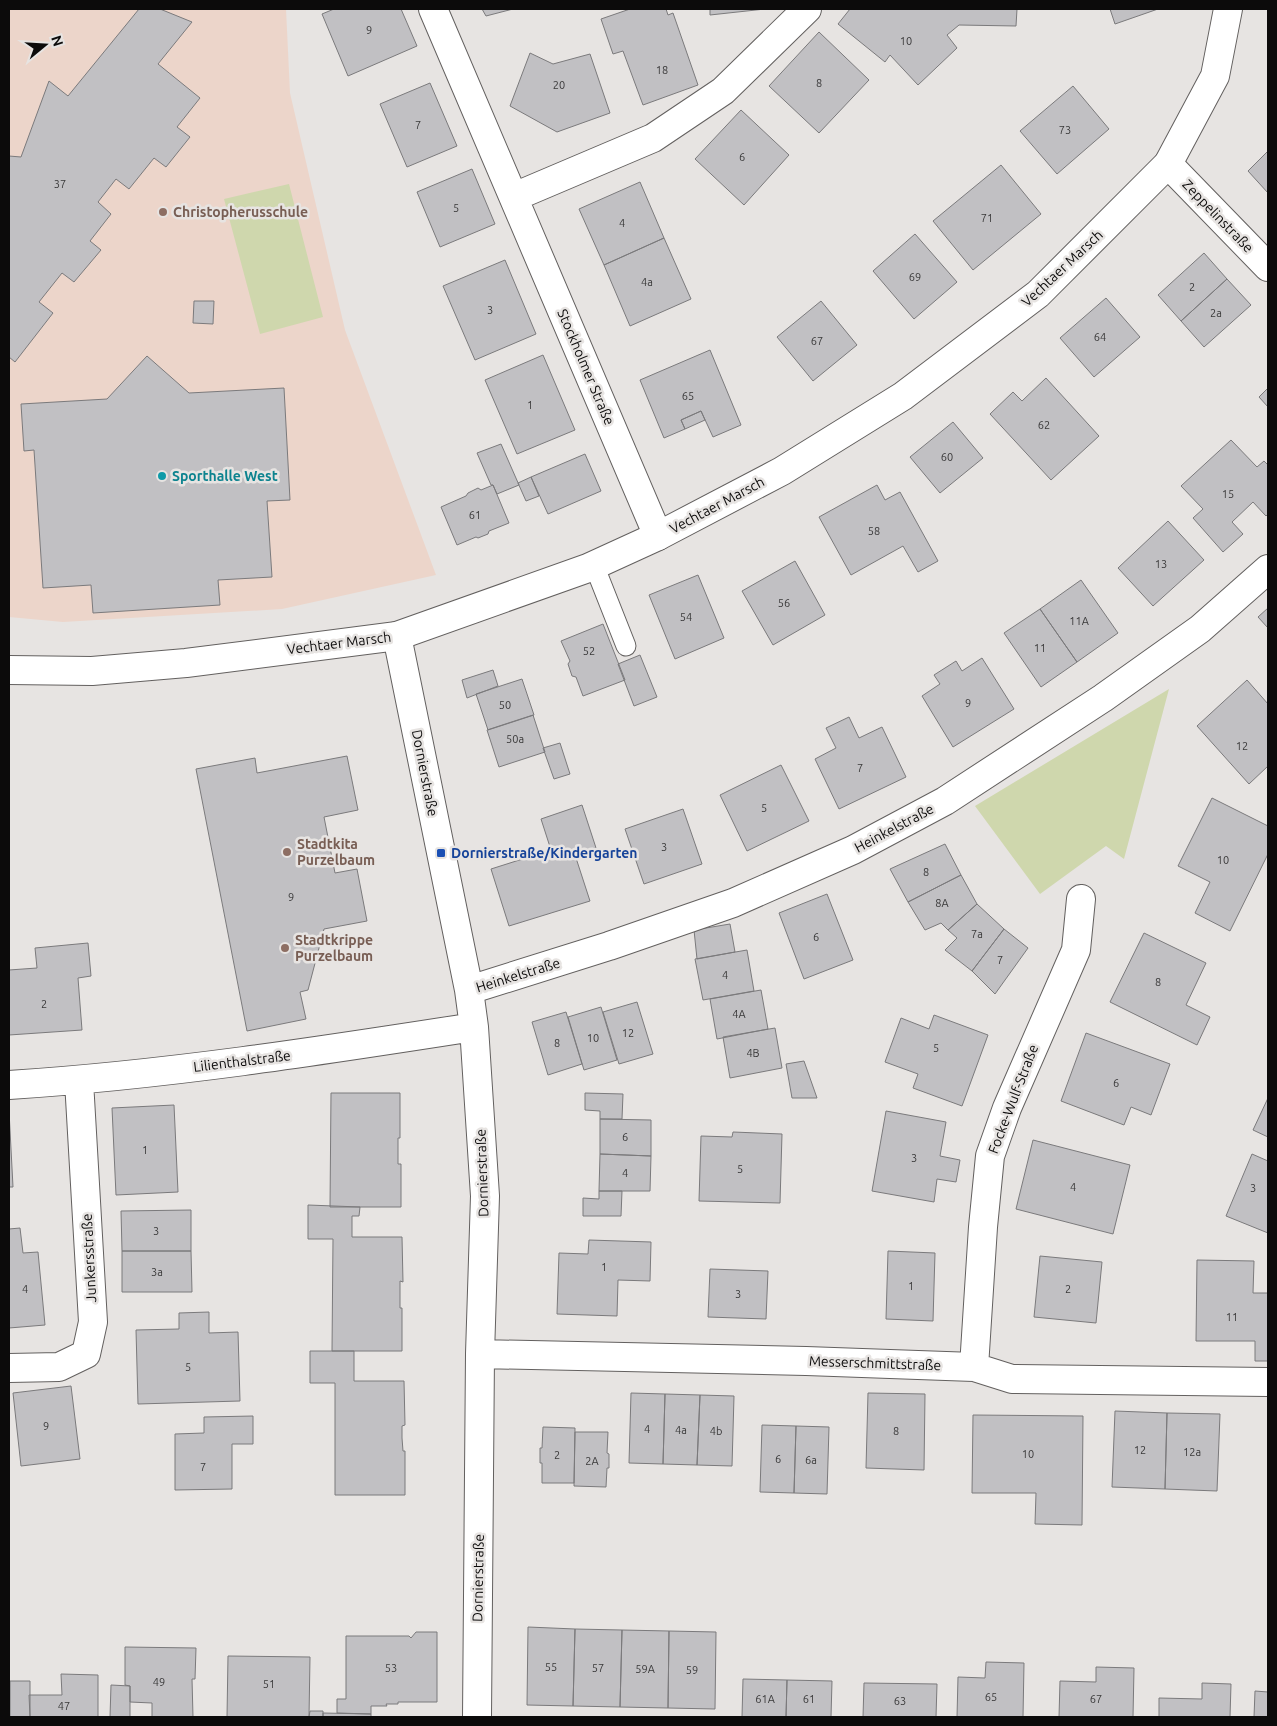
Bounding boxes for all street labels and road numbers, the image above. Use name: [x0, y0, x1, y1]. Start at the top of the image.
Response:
street label: Zeppelinstraße: [1179, 176, 1257, 256]
street label: Vechtaer Marsch: [1018, 226, 1106, 310]
street label: Stockholmer Straße: [554, 307, 618, 427]
street label: Vechtaer Marsch: [667, 473, 767, 537]
street label: Vechtaer Marsch: [286, 629, 392, 657]
street label: Dornierstraße: [409, 728, 441, 818]
street label: Heinkelstraße: [852, 800, 936, 856]
street label: Heinkelstraße: [474, 955, 562, 995]
street label: Focke-Wulf-Straße: [985, 1042, 1041, 1156]
street label: Lilienthalstraße: [192, 1047, 292, 1075]
street label: Dornierstraße: [472, 1129, 492, 1217]
street label: Junkersstraße: [79, 1213, 99, 1303]
street label: Messerschmittstraße: [809, 1353, 941, 1373]
street label: Dornierstraße: [469, 1534, 487, 1622]

